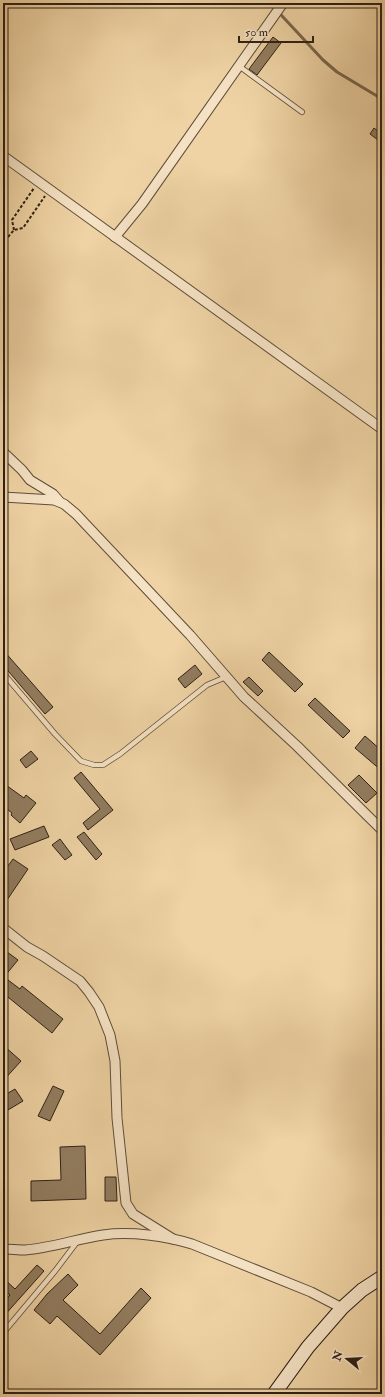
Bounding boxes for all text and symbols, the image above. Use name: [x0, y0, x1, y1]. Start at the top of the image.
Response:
scale bar: [239, 18, 313, 44]
text: 50 m: [245, 25, 269, 40]
north arrow: [327, 1339, 367, 1379]
text: N: [330, 1348, 346, 1364]

